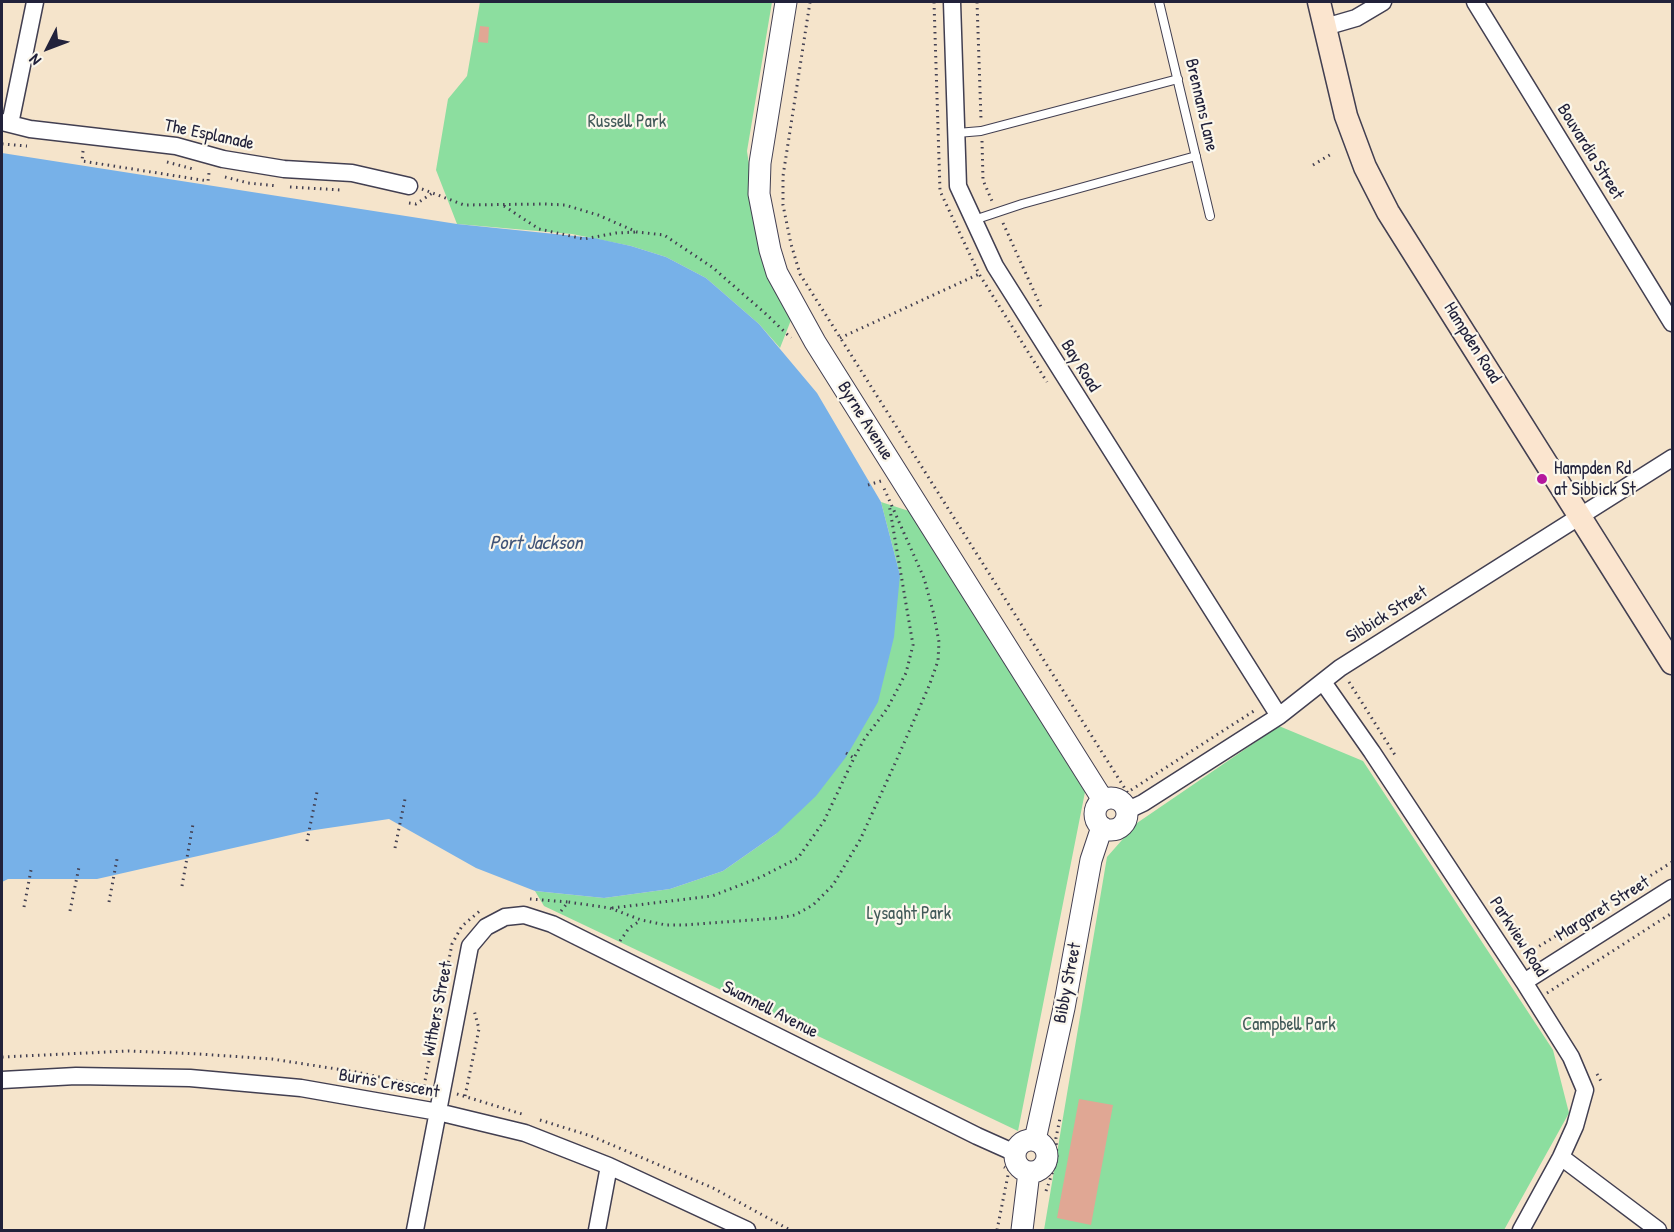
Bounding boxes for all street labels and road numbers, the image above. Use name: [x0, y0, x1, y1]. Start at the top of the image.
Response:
street label: Brennans Lane: [1180, 56, 1222, 154]
street label: Bouvardia Street: [1552, 100, 1628, 204]
street label: The Esplanade: [162, 115, 256, 155]
street label: Hampden Road: [1439, 299, 1505, 387]
street label: Bay Road: [1056, 336, 1104, 396]
street label: Byrne Avenue: [832, 378, 898, 464]
street label: Sibbick Street: [1342, 582, 1432, 648]
street label: Margaret Street: [1552, 872, 1654, 946]
street label: Parkview Road: [1484, 893, 1552, 981]
street label: Bibby Street: [1050, 941, 1086, 1025]
street label: Withers Street: [418, 960, 458, 1058]
street label: Swannell Avenue: [718, 977, 822, 1043]
street label: Burns Crescent: [337, 1065, 441, 1103]

